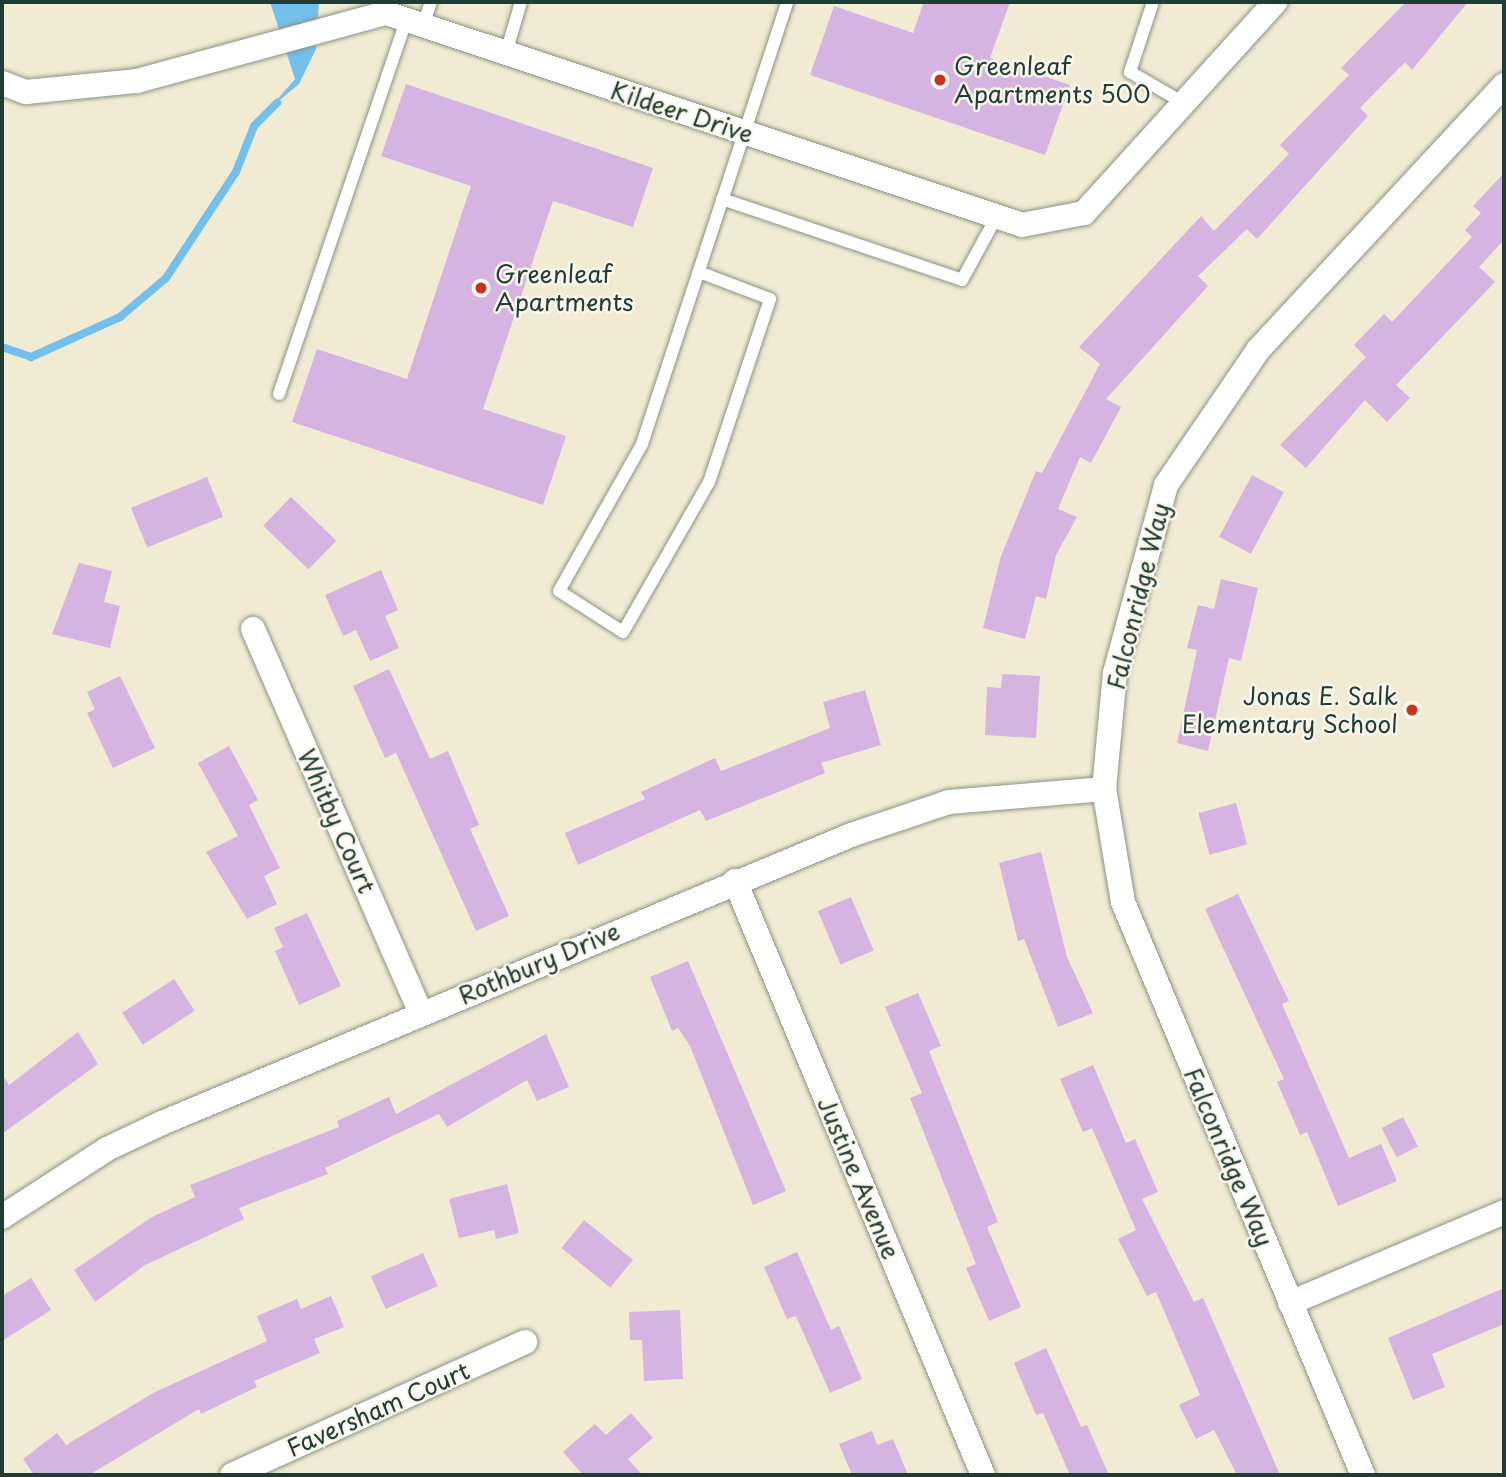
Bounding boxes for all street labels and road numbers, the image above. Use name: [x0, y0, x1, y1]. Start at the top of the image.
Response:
street label: Kildeer Drive: [606, 75, 758, 149]
street label: Falconridge Way: [1101, 499, 1175, 693]
street label: Whitby Court: [292, 744, 382, 898]
street label: Rothbury Drive: [453, 916, 625, 1010]
street label: Falconridge Way: [1178, 1063, 1280, 1251]
street label: Justine Avenue: [812, 1093, 906, 1263]
street label: Faversham Court: [281, 1355, 475, 1463]

